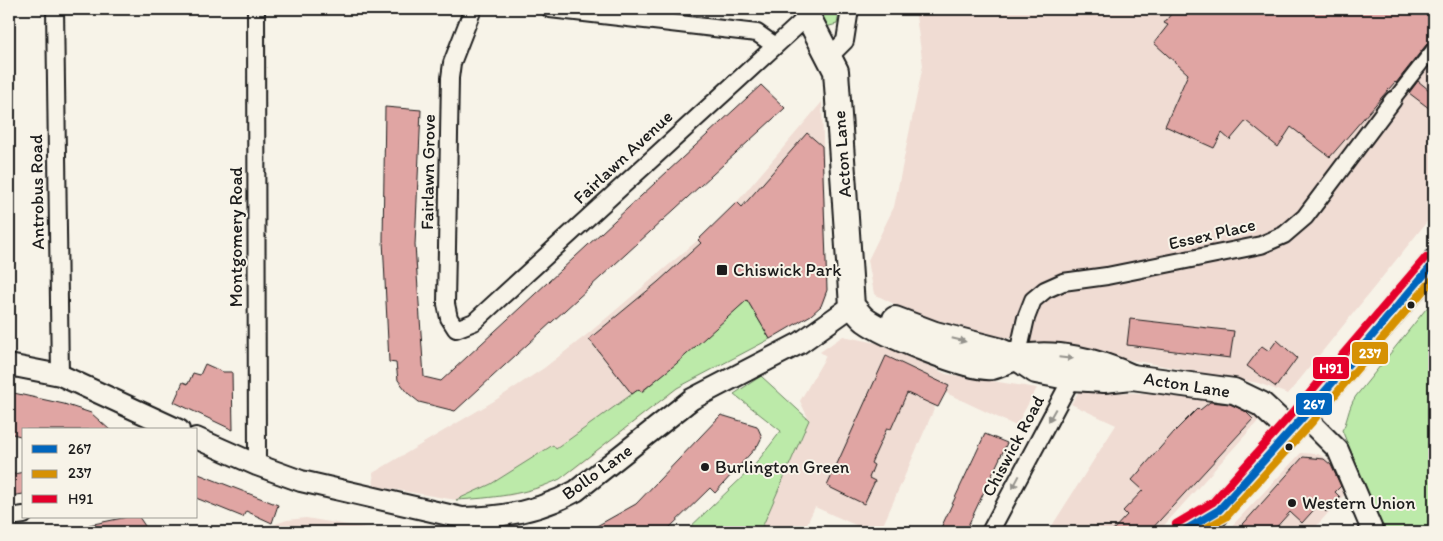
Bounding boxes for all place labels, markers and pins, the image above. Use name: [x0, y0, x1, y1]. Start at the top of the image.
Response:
place label: Chiswick Park: [733, 259, 842, 281]
marker: Chiswick Park: [715, 263, 729, 277]
unlabelled marker: [1406, 300, 1416, 310]
unlabelled marker: [1284, 442, 1294, 452]
place label: Burlington Green: [715, 456, 850, 478]
marker: Burlington Green: [699, 461, 711, 473]
place label: Western Union: [1302, 492, 1416, 514]
marker: Western Union: [1286, 497, 1298, 509]

